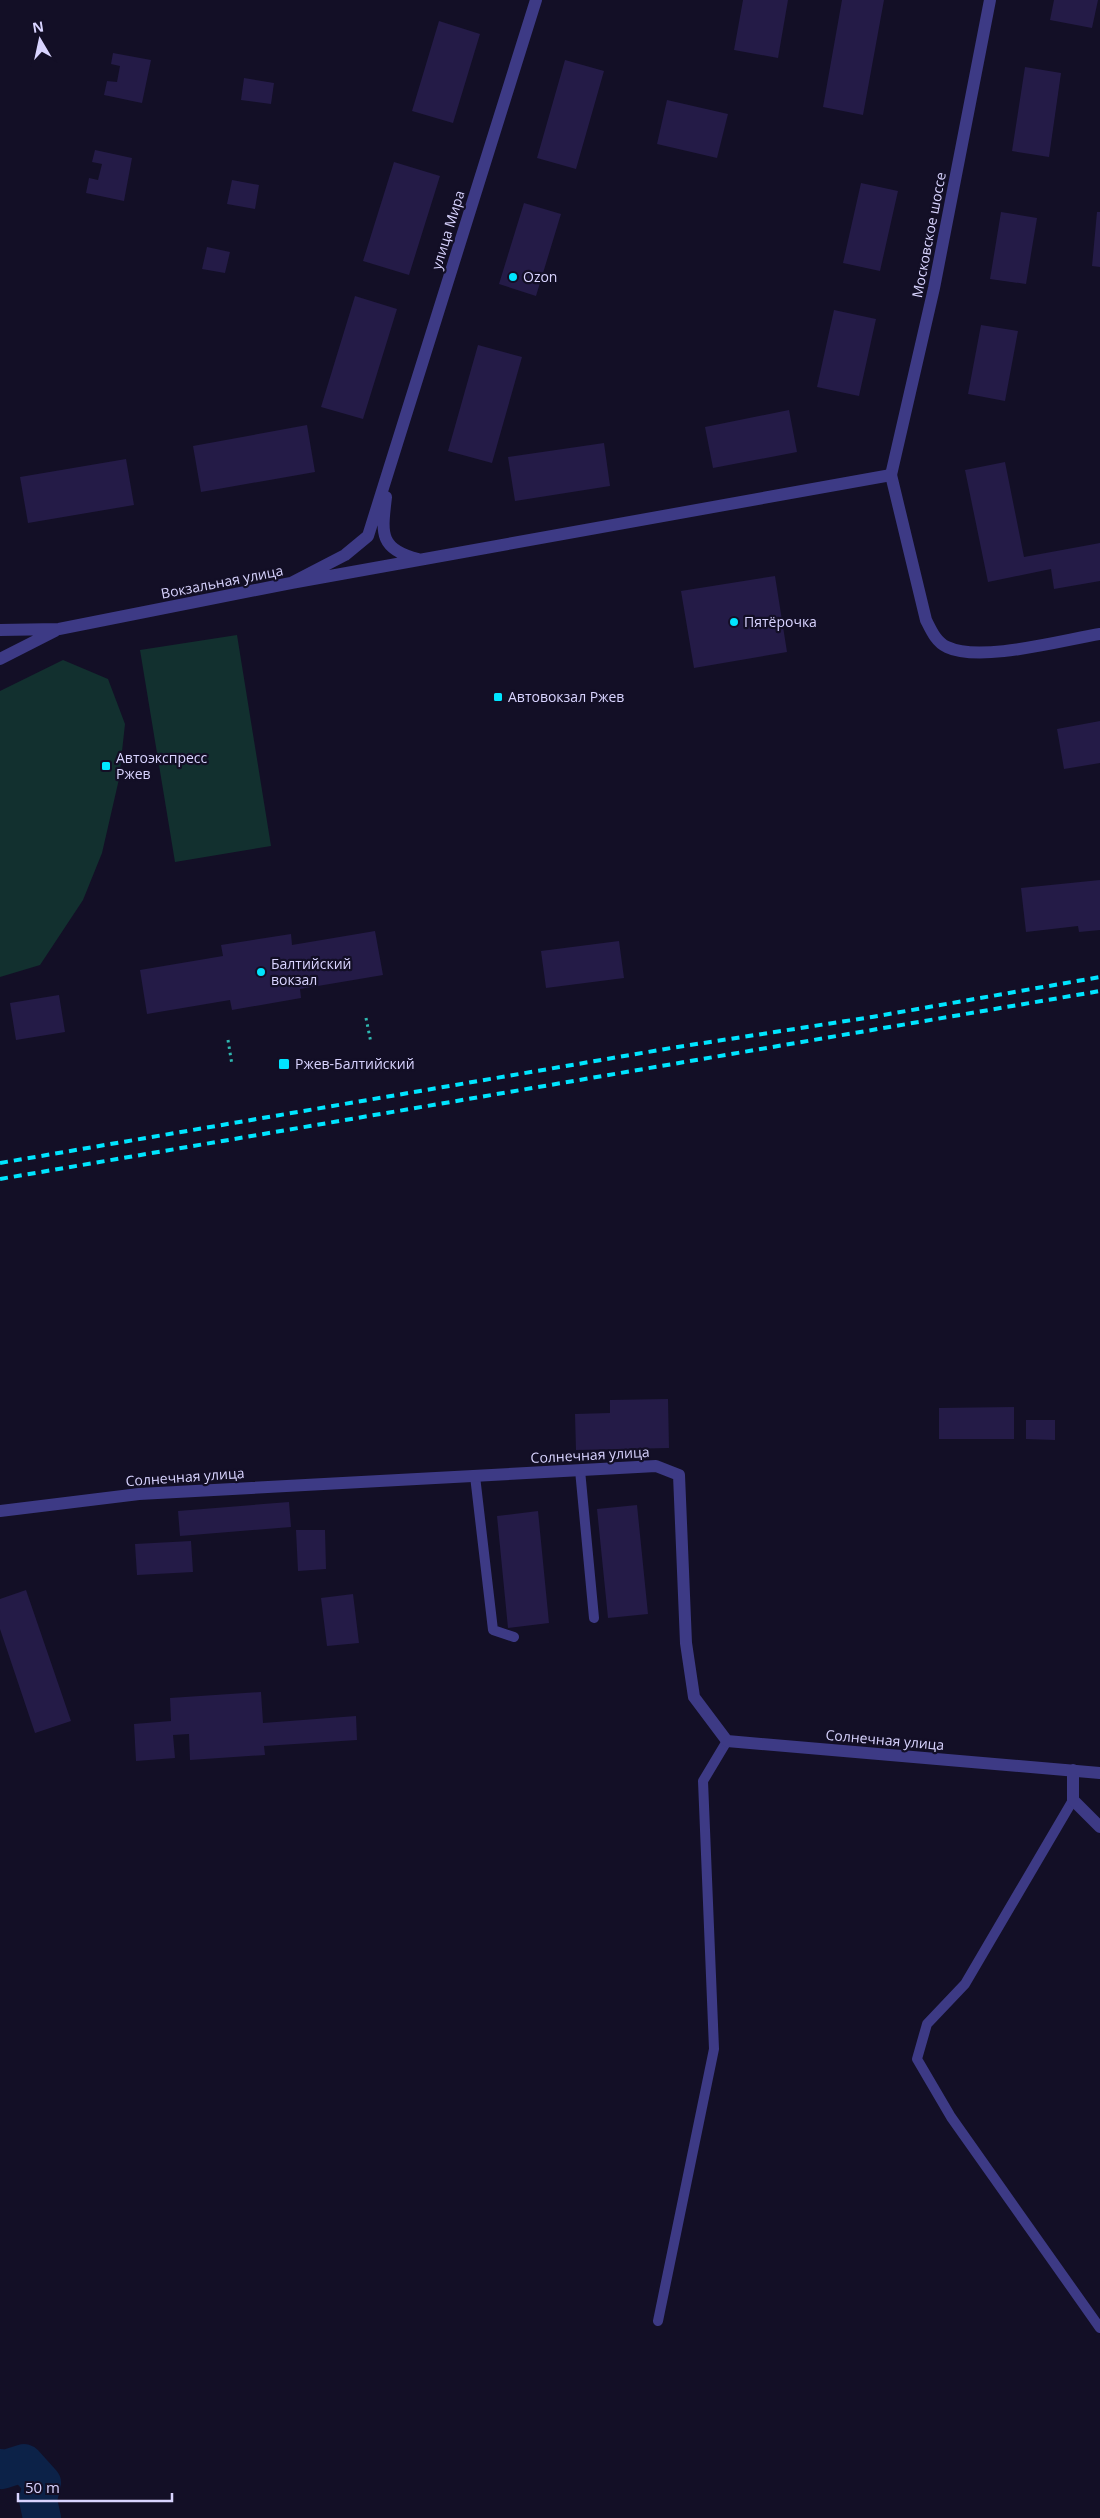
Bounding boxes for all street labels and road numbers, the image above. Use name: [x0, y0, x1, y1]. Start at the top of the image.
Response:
street label: Московское шоссе: [907, 170, 950, 299]
street label: улица Мира: [426, 188, 469, 272]
street label: Вокзальная улица: [159, 560, 285, 603]
street label: Солнечная улица: [530, 1442, 650, 1467]
street label: Солнечная улица: [125, 1463, 245, 1490]
street label: Солнечная улица: [825, 1725, 945, 1754]

